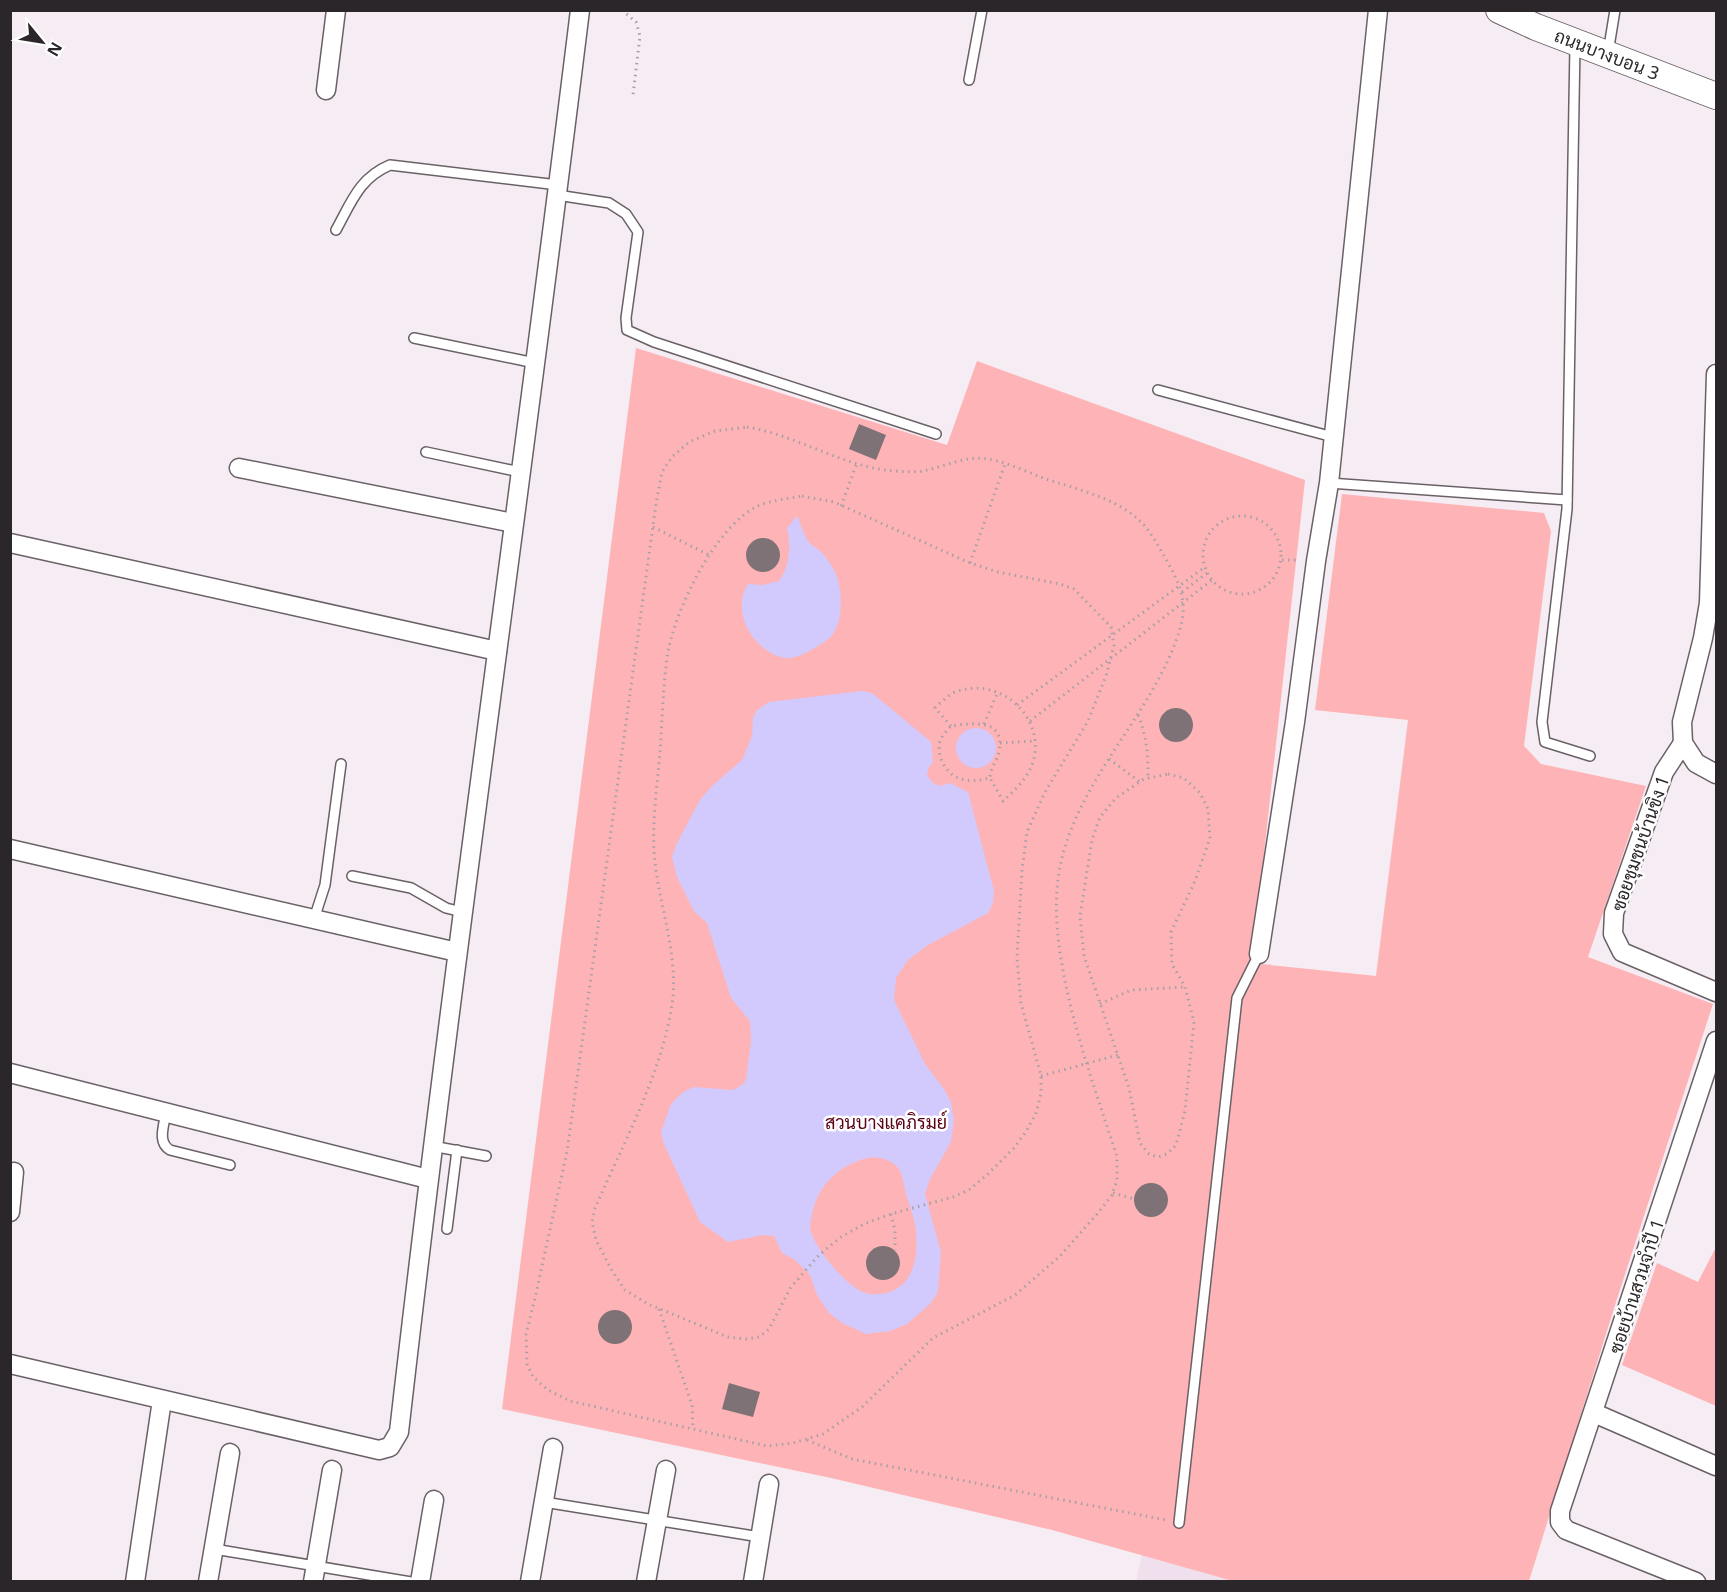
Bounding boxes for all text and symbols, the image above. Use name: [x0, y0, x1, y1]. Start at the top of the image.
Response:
north arrow: [12, 12, 72, 72]
street label: ถนนบางบอน 3: [1551, 23, 1663, 85]
text: N: [42, 38, 68, 61]
street label: ซอยชุมชนบ้านขิง 1: [1606, 772, 1675, 914]
park label: สวนบางแคภิรมย์: [825, 1110, 947, 1134]
street label: ซอยบ้านสวนจำปี 1: [1603, 1216, 1669, 1356]

